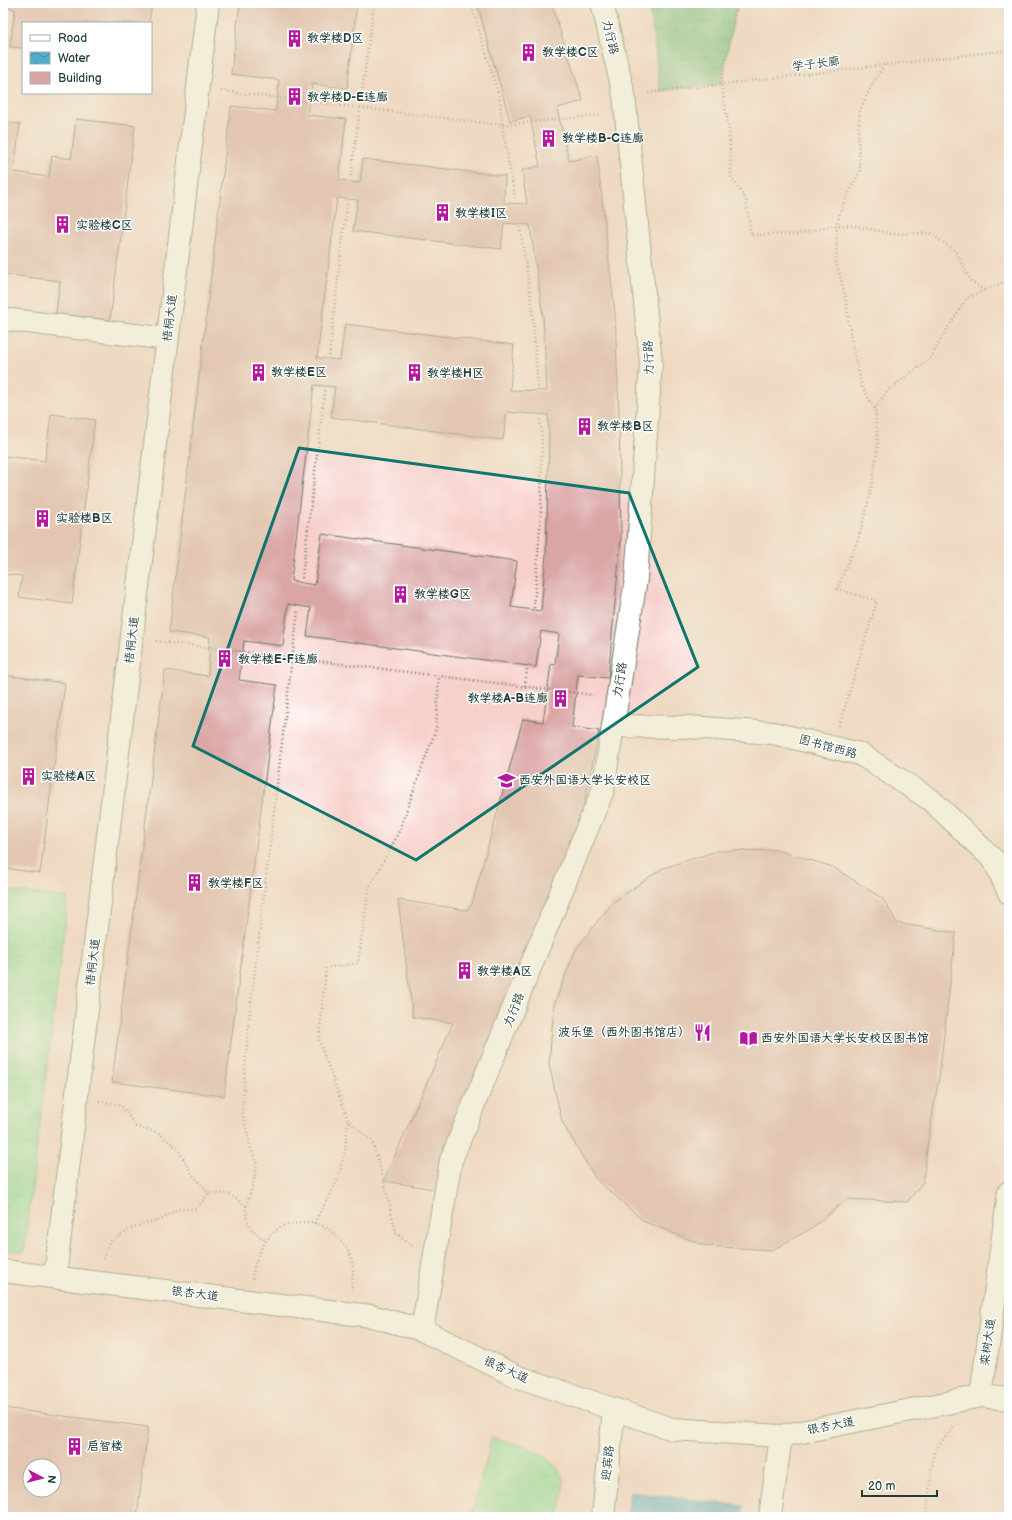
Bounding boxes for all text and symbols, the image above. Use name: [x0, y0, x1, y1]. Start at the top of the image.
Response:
street label: 力行路: [598, 18, 622, 56]
legend: [22, 22, 152, 94]
building icon: 教学楼D区: [284, 28, 304, 48]
text: Road: [58, 31, 87, 46]
place label: 教学楼D区: [307, 31, 363, 46]
building icon: 教学楼C区: [519, 42, 539, 62]
place label: 教学楼C区: [542, 45, 599, 60]
text: Water: [58, 51, 90, 66]
street label: 学子长廊: [791, 54, 841, 74]
text: Building: [58, 71, 102, 86]
building icon: 教学楼D-E连廊: [284, 87, 304, 107]
place label: 教学楼D-E连廊: [307, 90, 388, 105]
building icon: 教学楼B-C连廊: [539, 128, 559, 148]
place label: 教学楼B-C连廊: [562, 131, 644, 146]
building icon: 教学楼I区: [432, 203, 452, 223]
place label: 教学楼I区: [455, 206, 507, 221]
building icon: 实验楼C区: [53, 215, 73, 235]
place label: 实验楼C区: [76, 218, 133, 233]
street label: 梧桐大道: [160, 293, 180, 343]
street label: 力行路: [641, 340, 657, 376]
building icon: 教学楼E区: [248, 362, 268, 382]
building icon: 教学楼H区: [404, 363, 424, 383]
place label: 教学楼E区: [271, 365, 327, 380]
place label: 教学楼H区: [427, 366, 484, 381]
building icon: 教学楼B区: [574, 416, 594, 436]
place label: 教学楼B区: [597, 419, 653, 434]
building icon: 实验楼B区: [33, 508, 53, 528]
place label: 实验楼B区: [56, 511, 112, 526]
building icon: 教学楼G区: [391, 584, 411, 604]
place label: 教学楼G区: [414, 587, 471, 602]
street label: 梧桐大道: [122, 615, 142, 665]
building icon: 教学楼E-F连廊: [215, 649, 235, 669]
place label: 教学楼E-F连廊: [238, 652, 318, 667]
street label: 力行路: [610, 661, 630, 699]
building icon: 教学楼A-B连廊: [551, 688, 571, 708]
place label: 教学楼A-B连廊: [467, 691, 548, 706]
street label: 图书馆西路: [797, 732, 859, 762]
building icon: 实验楼A区: [18, 766, 38, 786]
place label: 实验楼A区: [41, 769, 96, 784]
school or university icon: 西安外国语大学长安校区: [496, 770, 516, 790]
place label: 西安外国语大学长安校区: [519, 773, 651, 788]
building icon: 教学楼F区: [185, 873, 205, 893]
place label: 教学楼F区: [208, 876, 263, 891]
street label: 梧桐大道: [83, 937, 103, 987]
building icon: 教学楼A区: [454, 961, 474, 981]
place label: 教学楼A区: [477, 964, 532, 979]
street label: 力行路: [500, 990, 528, 1030]
restaurant icon: 波乐堡（西外图书馆店）: [693, 1022, 713, 1042]
place label: 波乐堡（西外图书馆店）: [558, 1025, 690, 1040]
library icon: 西安外国语大学长安校区图书馆: [738, 1028, 758, 1048]
place label: 西安外国语大学长安校区图书馆: [761, 1031, 929, 1046]
street label: 银杏大道: [170, 1284, 220, 1304]
street label: 栾树大道: [977, 1317, 999, 1367]
street label: 银杏大道: [481, 1353, 531, 1387]
street label: 银杏大道: [806, 1414, 856, 1438]
building icon: 启智楼: [64, 1436, 84, 1456]
place label: 启智楼: [87, 1439, 123, 1454]
street label: 迎宾路: [599, 1444, 617, 1482]
north arrow: [22, 1458, 62, 1498]
scale bar: [862, 1472, 937, 1498]
text: N: [44, 1474, 58, 1484]
text: 20 m: [868, 1479, 895, 1494]

